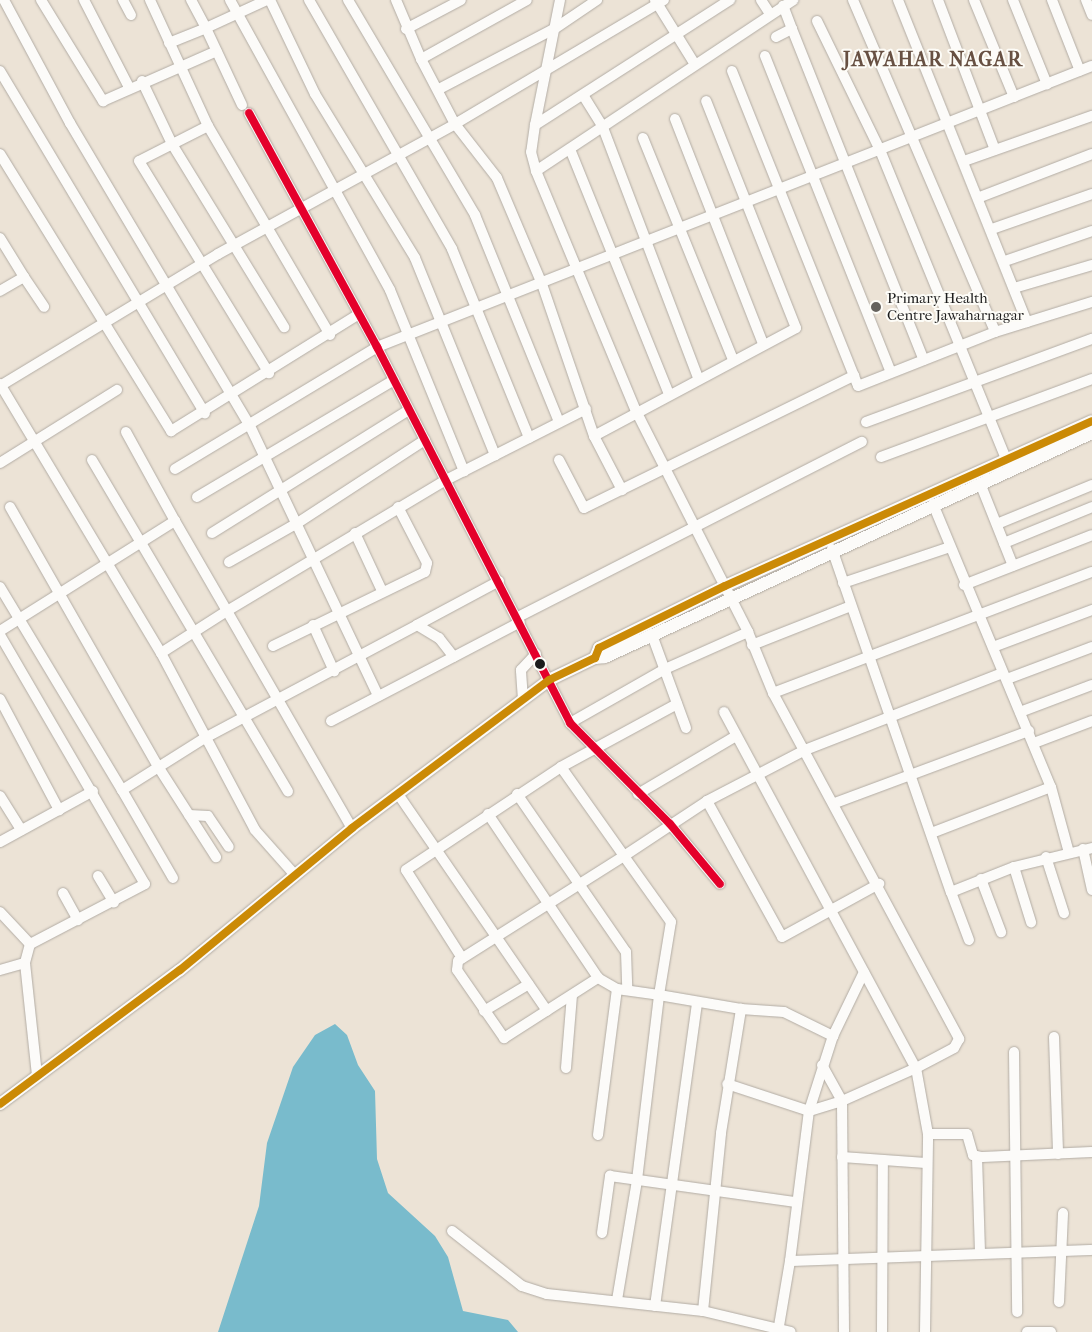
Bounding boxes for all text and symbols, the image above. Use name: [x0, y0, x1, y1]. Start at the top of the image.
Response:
district label: JAWAHAR NAGAR: [841, 47, 1025, 71]
place label: Primary Health Centre Jawaharnagar: [887, 289, 1024, 324]
marker: Primary Health Centre Jawaharnagar: [869, 300, 883, 314]
unlabelled marker: [535, 659, 545, 669]

